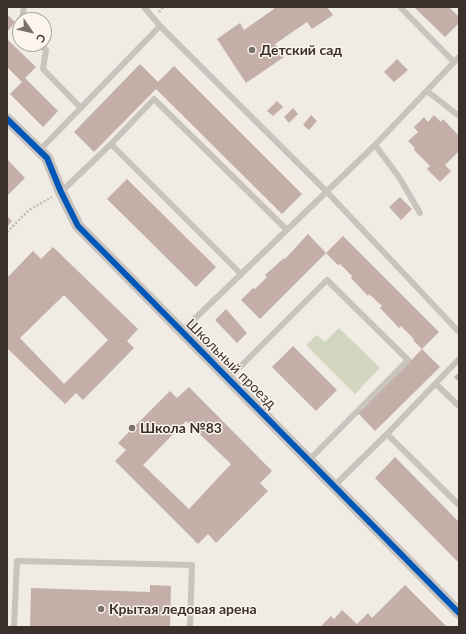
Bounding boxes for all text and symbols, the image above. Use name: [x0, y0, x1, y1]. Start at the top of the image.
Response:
north arrow: [12, 12, 52, 52]
text: С: [34, 32, 49, 45]
place label: Детский сад: [260, 42, 342, 58]
marker: Детский сад: [247, 45, 257, 55]
street label: Школьный проезд: [183, 316, 279, 412]
place label: Школа №83: [140, 420, 222, 436]
marker: Школа №83: [127, 423, 137, 433]
place label: Крытая ледовая арена: [109, 601, 257, 617]
marker: Крытая ледовая арена: [96, 604, 106, 614]

